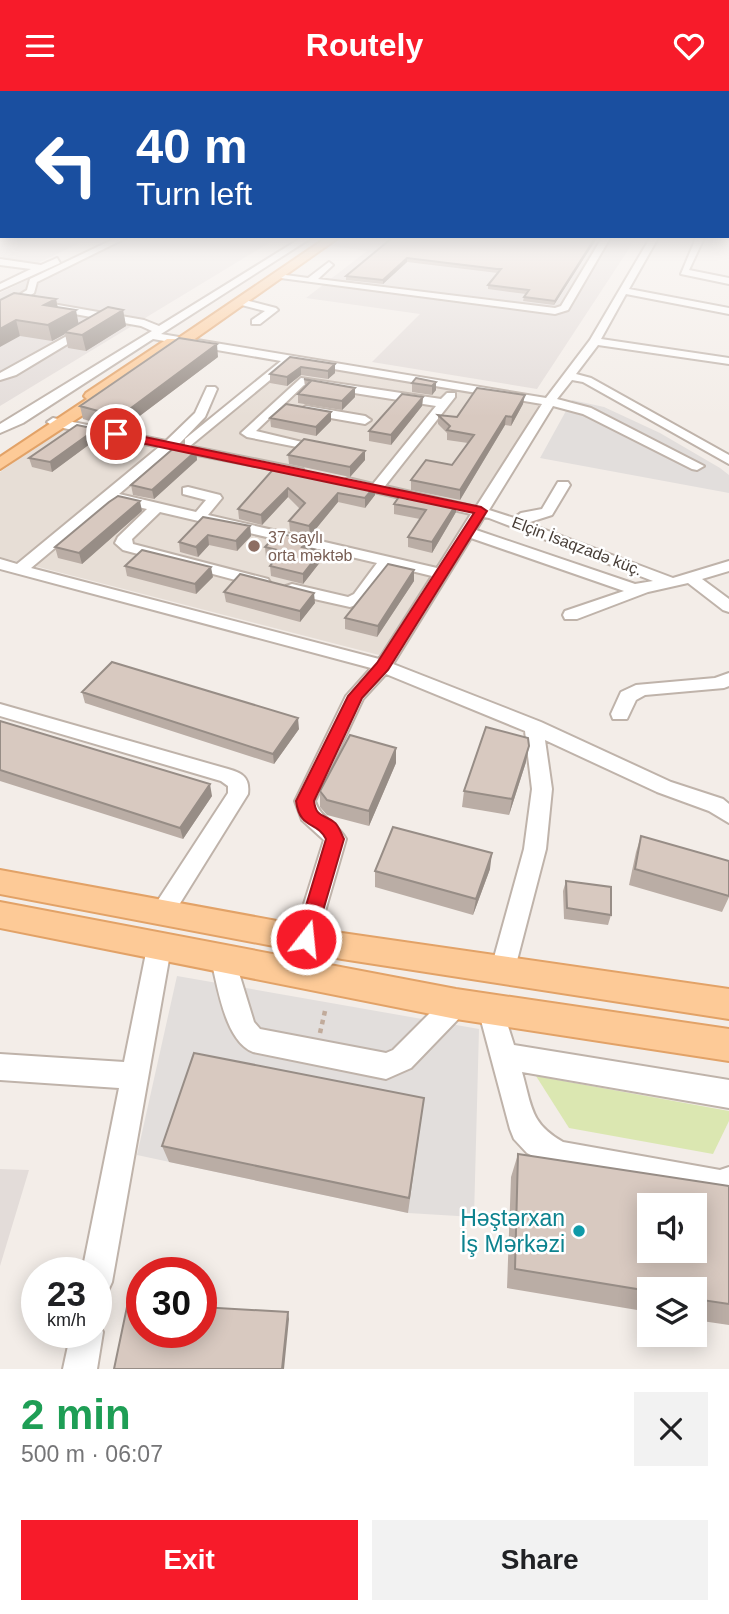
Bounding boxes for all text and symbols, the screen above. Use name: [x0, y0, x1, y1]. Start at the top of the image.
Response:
icon: menu: [21, 27, 59, 65]
text: Routely: [306, 27, 423, 63]
icon: heart: [670, 27, 708, 65]
icon: left: [21, 119, 112, 210]
text: 40 m: [136, 119, 248, 173]
text: Turn left: [136, 176, 252, 212]
pin: [86, 404, 146, 464]
icon: arrive: [97, 415, 135, 453]
street label: Elçin İsaqzadə küç.: [510, 512, 645, 579]
place label: 37 saylı orta məktəb: [268, 529, 353, 564]
marker: 37 saylı orta məktəb: [246, 538, 262, 554]
position arrow: [269, 902, 343, 976]
map controls: [637, 1193, 707, 1347]
button: sound: [637, 1193, 707, 1263]
place label: Həştərxan İş Mərkəzi: [460, 1205, 565, 1257]
marker: Həştərxan İş Mərkəzi: [571, 1223, 587, 1239]
speed limit sign: 30: [126, 1257, 217, 1348]
text: 23: [47, 1274, 86, 1313]
button: layers: [637, 1277, 707, 1347]
text: km/h: [47, 1310, 86, 1330]
text: 2 min: [21, 1391, 131, 1438]
button: close: [634, 1392, 708, 1466]
text: 500 m · 06:07: [21, 1441, 163, 1467]
button: Exit: [21, 1520, 358, 1600]
button: Share: [372, 1520, 708, 1600]

